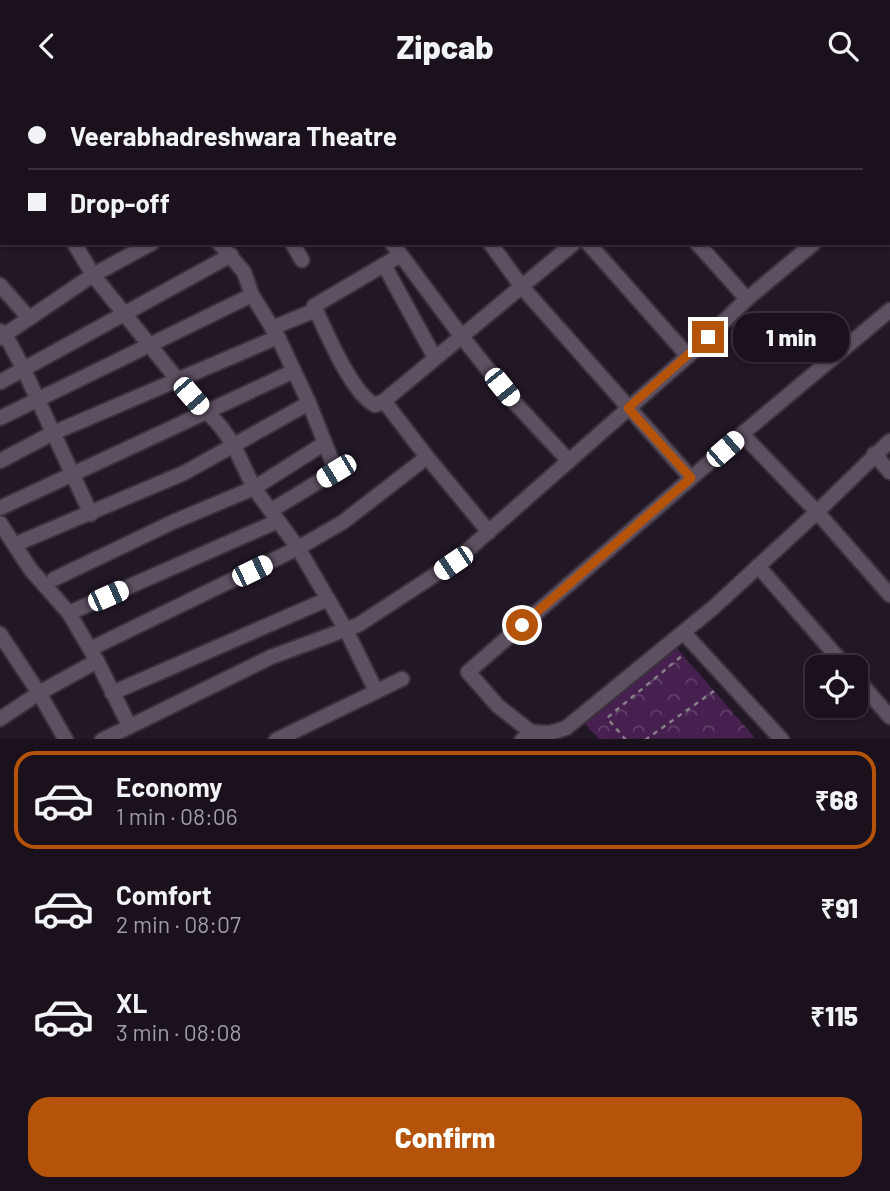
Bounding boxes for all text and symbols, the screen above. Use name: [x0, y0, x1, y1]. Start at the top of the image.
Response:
icon: back: [28, 27, 66, 65]
text: Zipcab: [396, 27, 494, 65]
icon: search: [824, 27, 862, 65]
text: Veerabhadreshwara Theatre: [70, 120, 397, 151]
text: Drop-off: [70, 187, 170, 218]
callout: 1 min: [732, 313, 848, 361]
route end: [692, 321, 724, 353]
text: 1 min: [766, 323, 816, 351]
car: [481, 364, 524, 410]
car: [170, 373, 213, 419]
car: [703, 427, 748, 471]
car: [313, 451, 360, 491]
car: [430, 543, 477, 583]
car: [229, 552, 276, 590]
car: [85, 578, 132, 614]
route start: [506, 609, 538, 641]
map controls: [805, 655, 868, 718]
button: locate: [805, 655, 868, 718]
icon: car: [32, 769, 95, 832]
text: Economy: [116, 771, 222, 802]
text: ₹68: [815, 784, 858, 815]
text: 1 min · 08:06: [116, 802, 238, 830]
icon: car: [32, 877, 95, 940]
text: Comfort: [116, 879, 212, 910]
text: ₹91: [821, 892, 858, 923]
text: 2 min · 08:07: [116, 910, 241, 938]
icon: car: [32, 985, 95, 1048]
text: XL: [116, 987, 147, 1018]
text: ₹115: [810, 1000, 858, 1031]
text: 3 min · 08:08: [116, 1018, 242, 1046]
button: Confirm: [28, 1097, 862, 1177]

